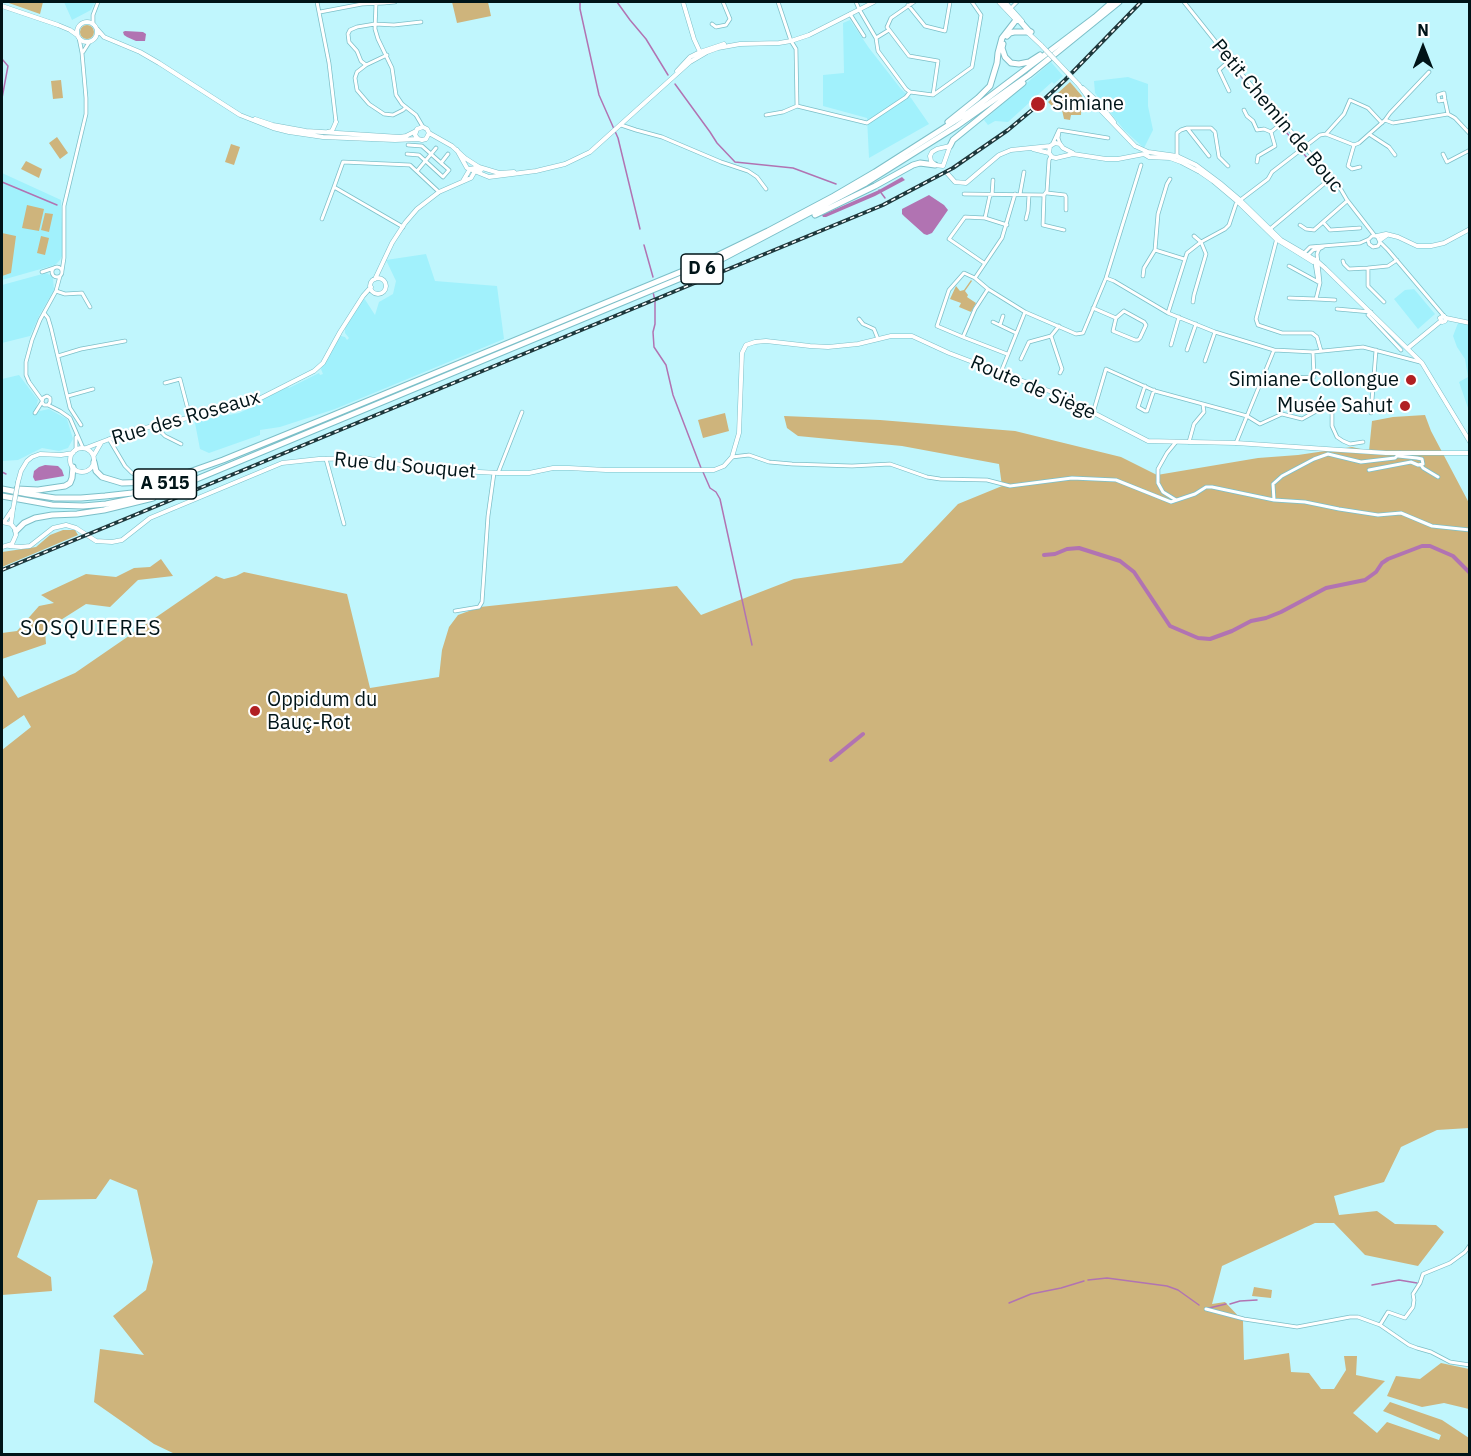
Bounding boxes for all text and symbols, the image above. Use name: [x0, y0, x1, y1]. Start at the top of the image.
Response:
north arrow: [1393, 18, 1453, 78]
text: N: [1417, 20, 1429, 40]
street label: Petit Chemin de Bouc: [1206, 34, 1348, 198]
place label: Simiane: [1052, 92, 1124, 116]
marker: Simiane: [1029, 95, 1047, 113]
road number: D 6: [681, 254, 723, 284]
street label: Route de Siège: [967, 351, 1099, 425]
place label: Simiane-Collongue: [1229, 368, 1399, 392]
marker: Simiane-Collongue: [1404, 373, 1418, 387]
street label: Rue des Roseaux: [109, 385, 263, 451]
place label: Musée Sahut: [1277, 394, 1393, 418]
marker: Musée Sahut: [1398, 399, 1412, 413]
street label: Rue du Souquet: [333, 448, 477, 484]
road number: A 515: [134, 469, 196, 499]
district label: SOSQUIERES: [20, 616, 162, 642]
place label: Oppidum du Bauç-Rot: [267, 688, 377, 735]
marker: Oppidum du Bauç-Rot: [248, 704, 262, 718]

